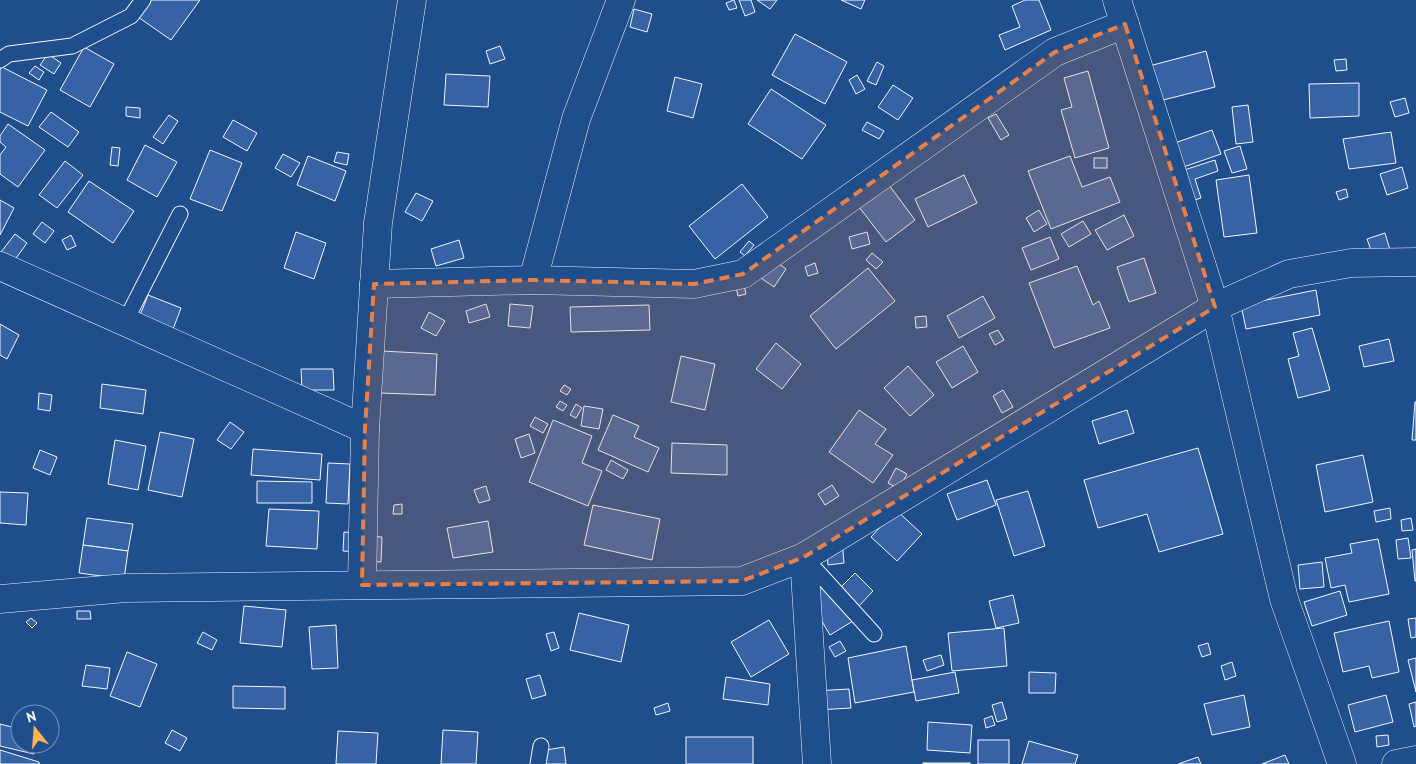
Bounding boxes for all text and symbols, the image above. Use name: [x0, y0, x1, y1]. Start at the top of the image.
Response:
north arrow: [10, 704, 60, 754]
text: N: [24, 707, 38, 727]

